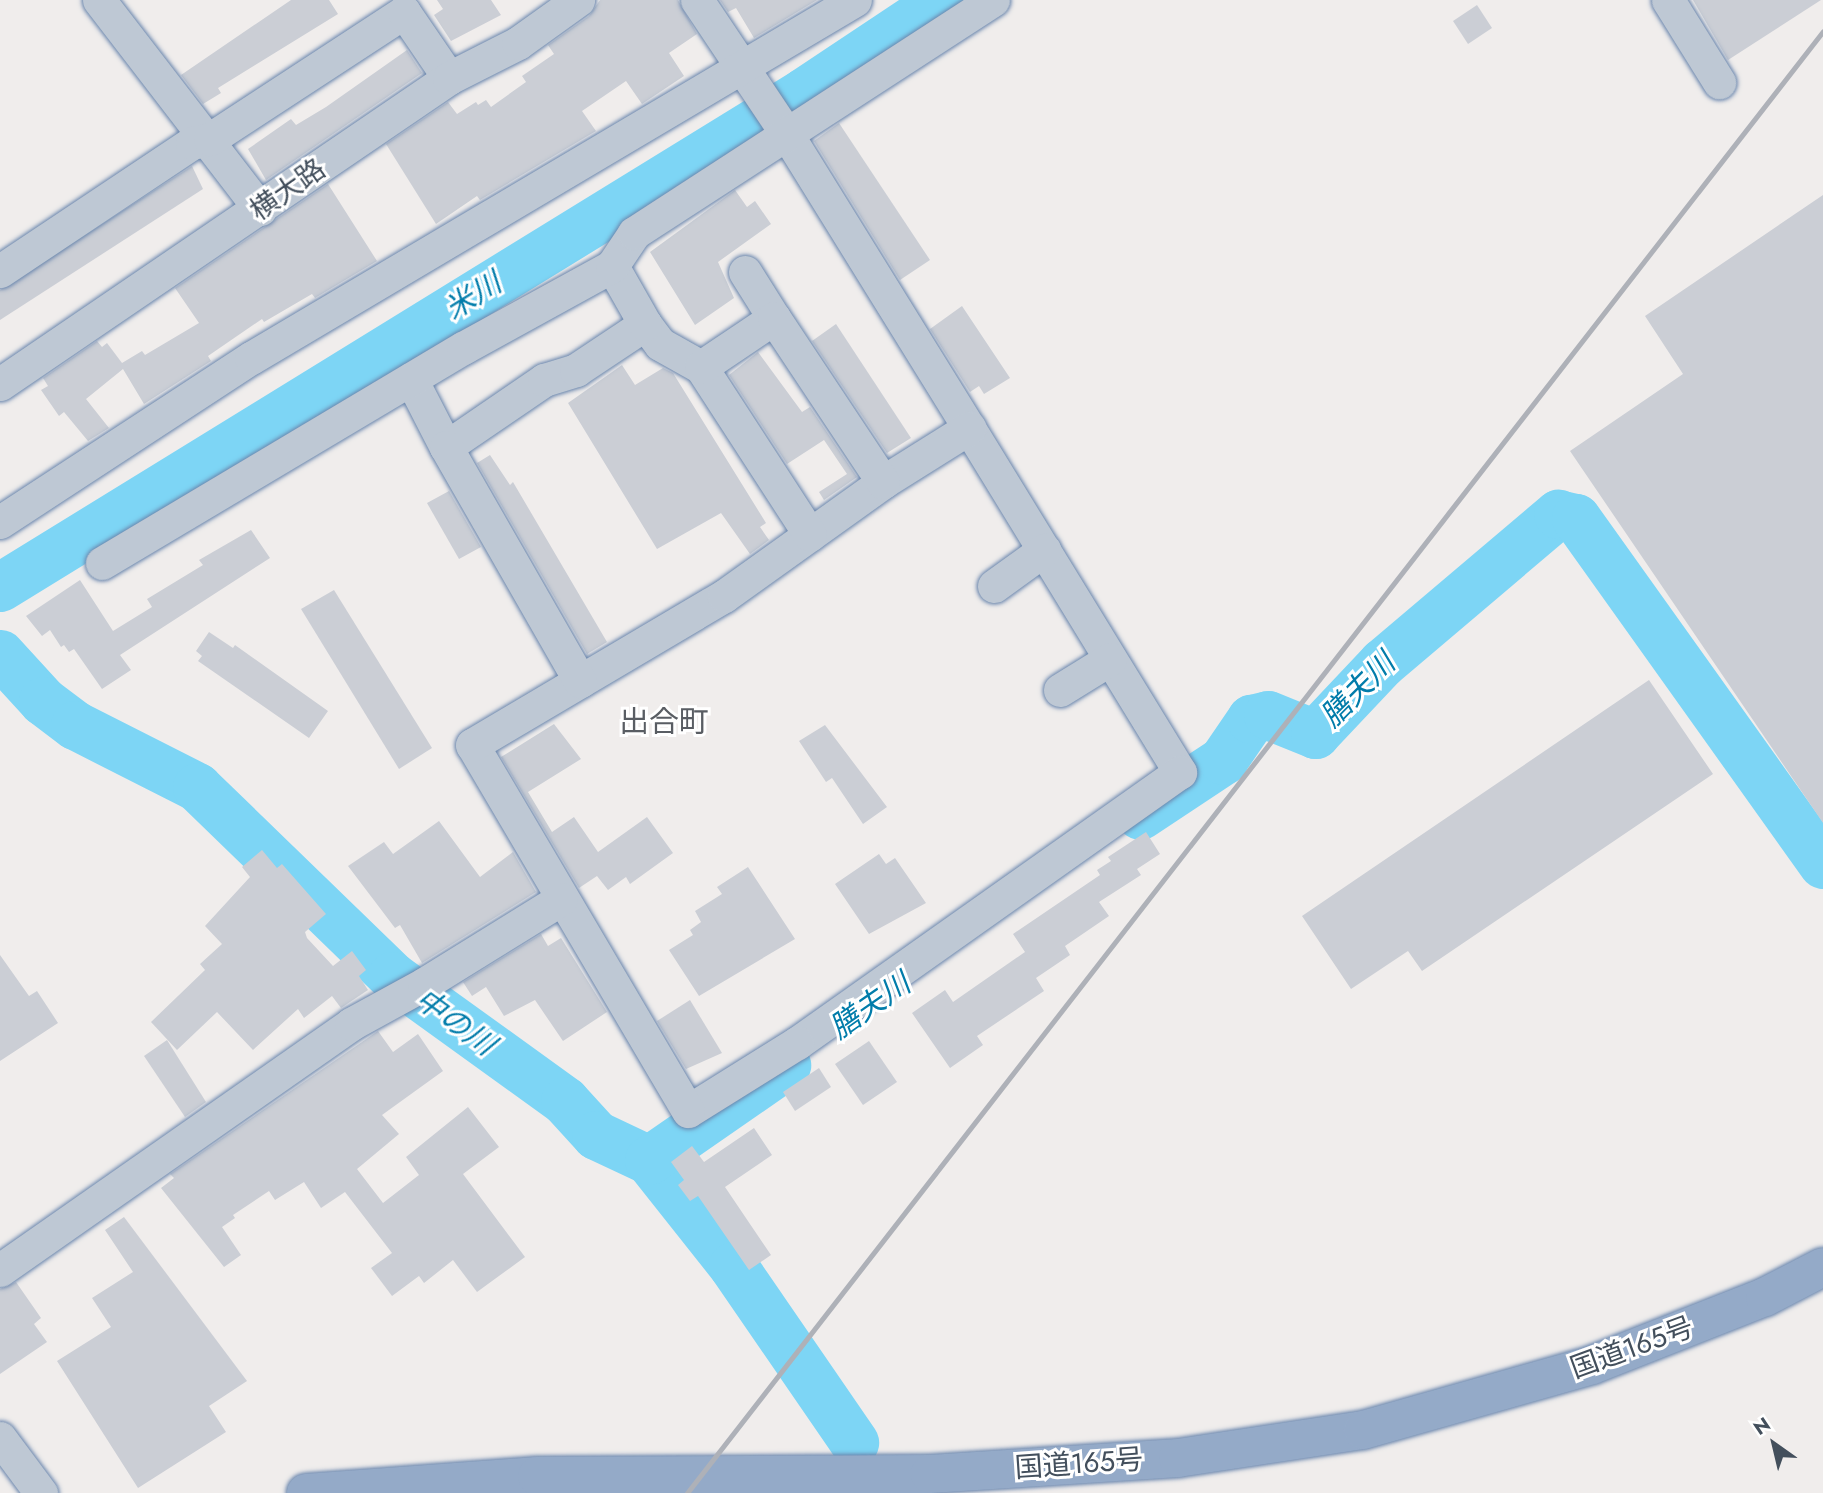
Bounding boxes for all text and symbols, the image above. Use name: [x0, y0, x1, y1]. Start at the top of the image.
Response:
street label: 横大路: [244, 152, 332, 228]
water label: 米川: [438, 265, 508, 327]
water label: 膳夫川: [1313, 645, 1403, 735]
district label: 出合町: [619, 704, 709, 740]
water label: 膳夫川: [823, 965, 917, 1047]
water label: 中の川: [408, 981, 502, 1063]
street label: 国道165号: [1566, 1310, 1698, 1386]
north arrow: [1739, 1409, 1809, 1479]
text: N: [1748, 1411, 1776, 1442]
street label: 国道165号: [1014, 1443, 1144, 1485]

